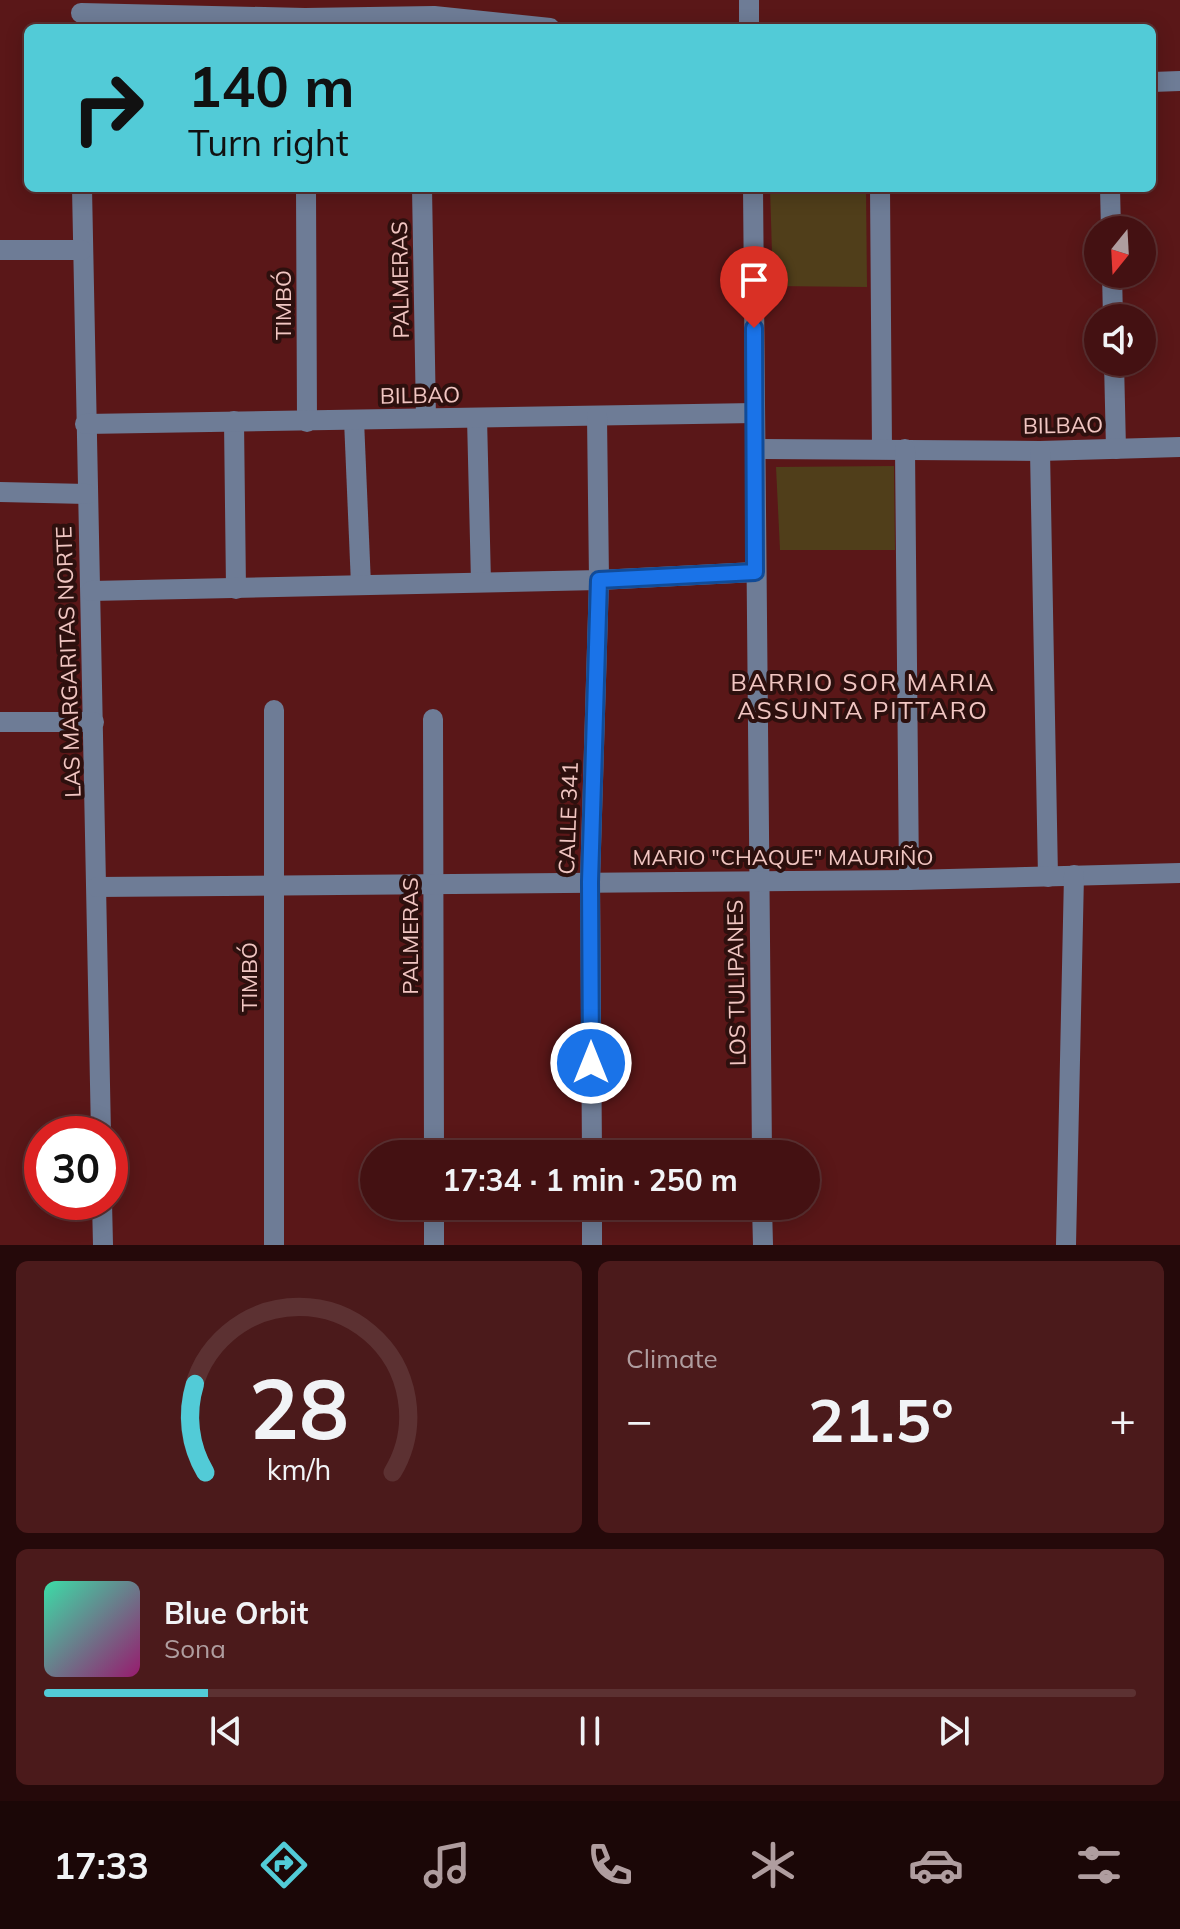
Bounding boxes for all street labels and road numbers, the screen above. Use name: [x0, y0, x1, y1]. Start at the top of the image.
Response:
street label: PALMERAS: [385, 221, 415, 339]
street label: TIMBÓ: [269, 270, 297, 340]
street label: BILBAO: [380, 380, 460, 410]
street label: BILBAO: [1023, 410, 1103, 440]
street label: LAS MARGARITAS NORTE: [49, 526, 87, 798]
street label: CALLE 341: [552, 761, 584, 875]
street label: MARIO "CHAQUE" MAURIÑO: [633, 843, 933, 871]
street label: PALMERAS: [396, 877, 424, 995]
street label: LOS TULIPANES: [721, 900, 751, 1066]
street label: TIMBÓ: [235, 942, 263, 1012]

